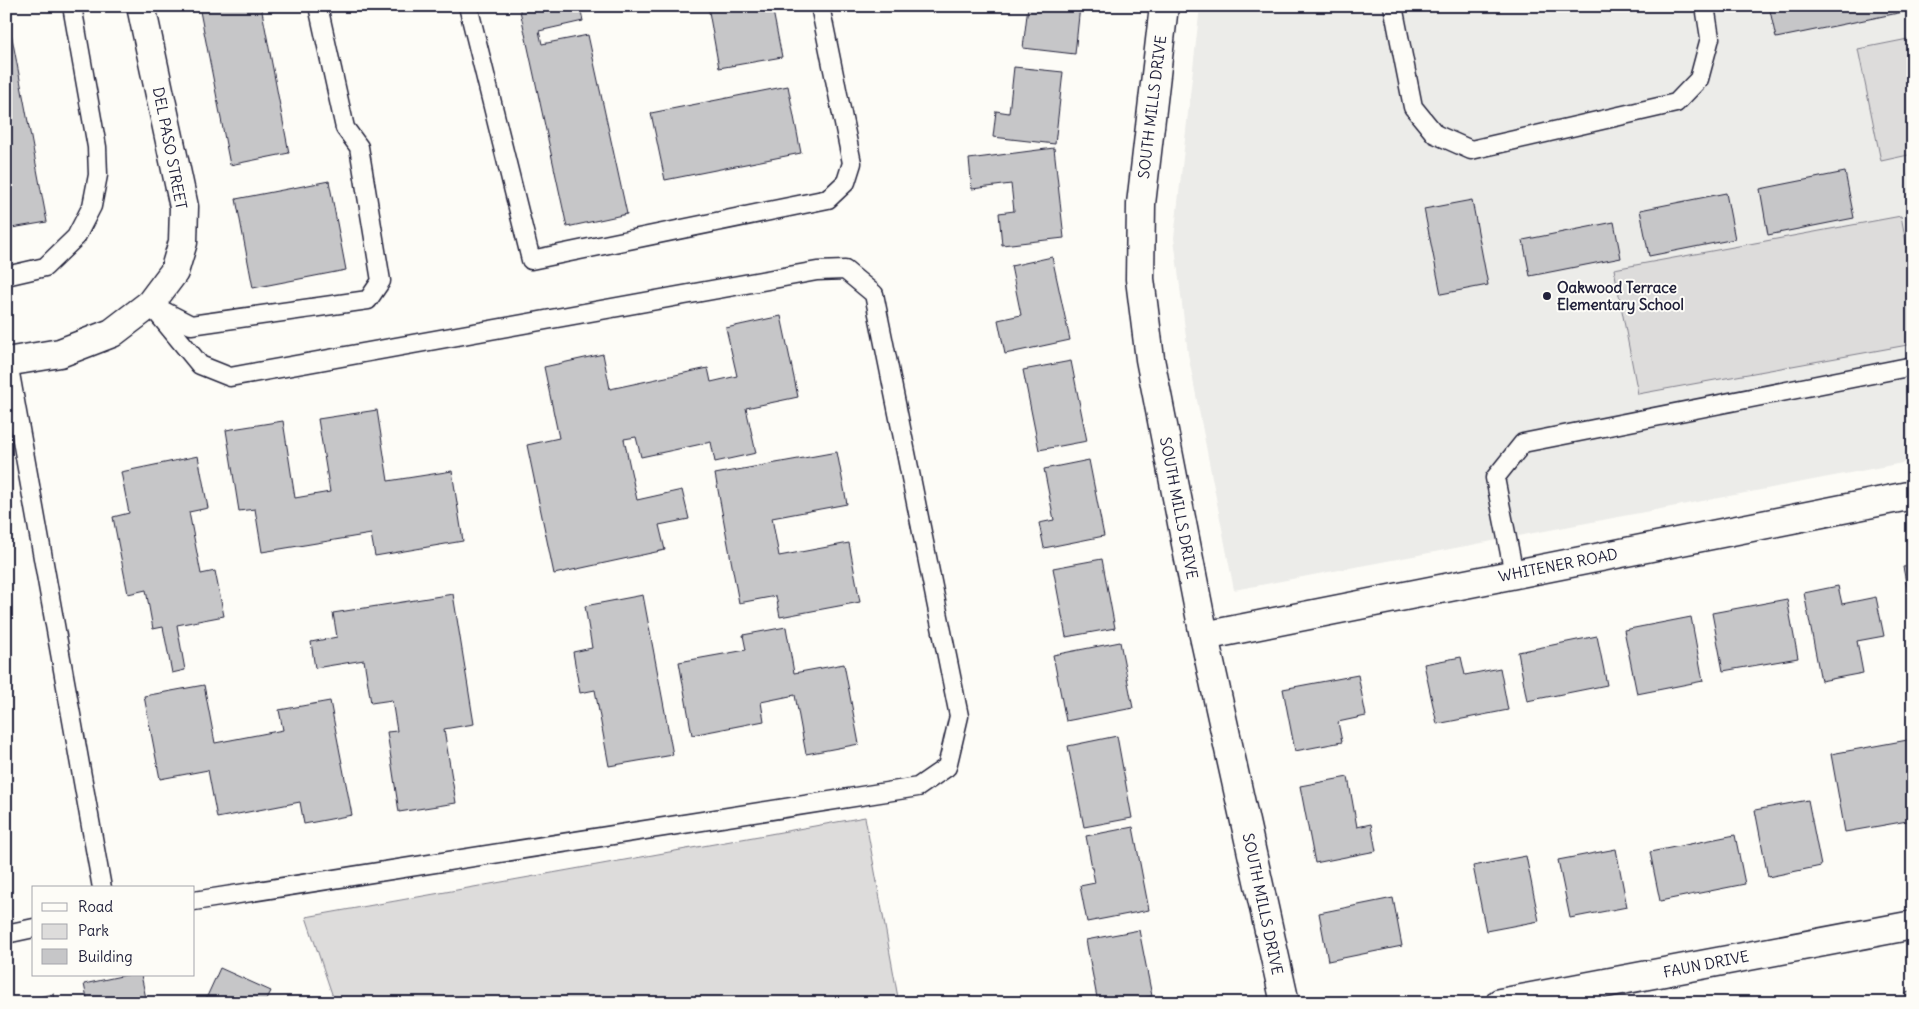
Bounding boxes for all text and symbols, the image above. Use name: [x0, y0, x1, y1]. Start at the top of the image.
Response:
street label: SOUTH MILLS DRIVE: [1134, 34, 1170, 180]
street label: DEL PASO STREET: [149, 85, 191, 211]
place label: Oakwood Terrace Elementary School: [1557, 278, 1684, 315]
marker: Oakwood Terrace Elementary School: [1541, 290, 1553, 302]
street label: SOUTH MILLS DRIVE: [1156, 435, 1202, 581]
street label: WHITENER ROAD: [1497, 544, 1619, 586]
street label: SOUTH MILLS DRIVE: [1239, 831, 1287, 977]
legend: [32, 886, 195, 976]
text: Road: [78, 897, 113, 916]
text: Park: [78, 921, 109, 940]
street label: FAUN DRIVE: [1662, 946, 1750, 982]
text: Building: [78, 947, 133, 966]

